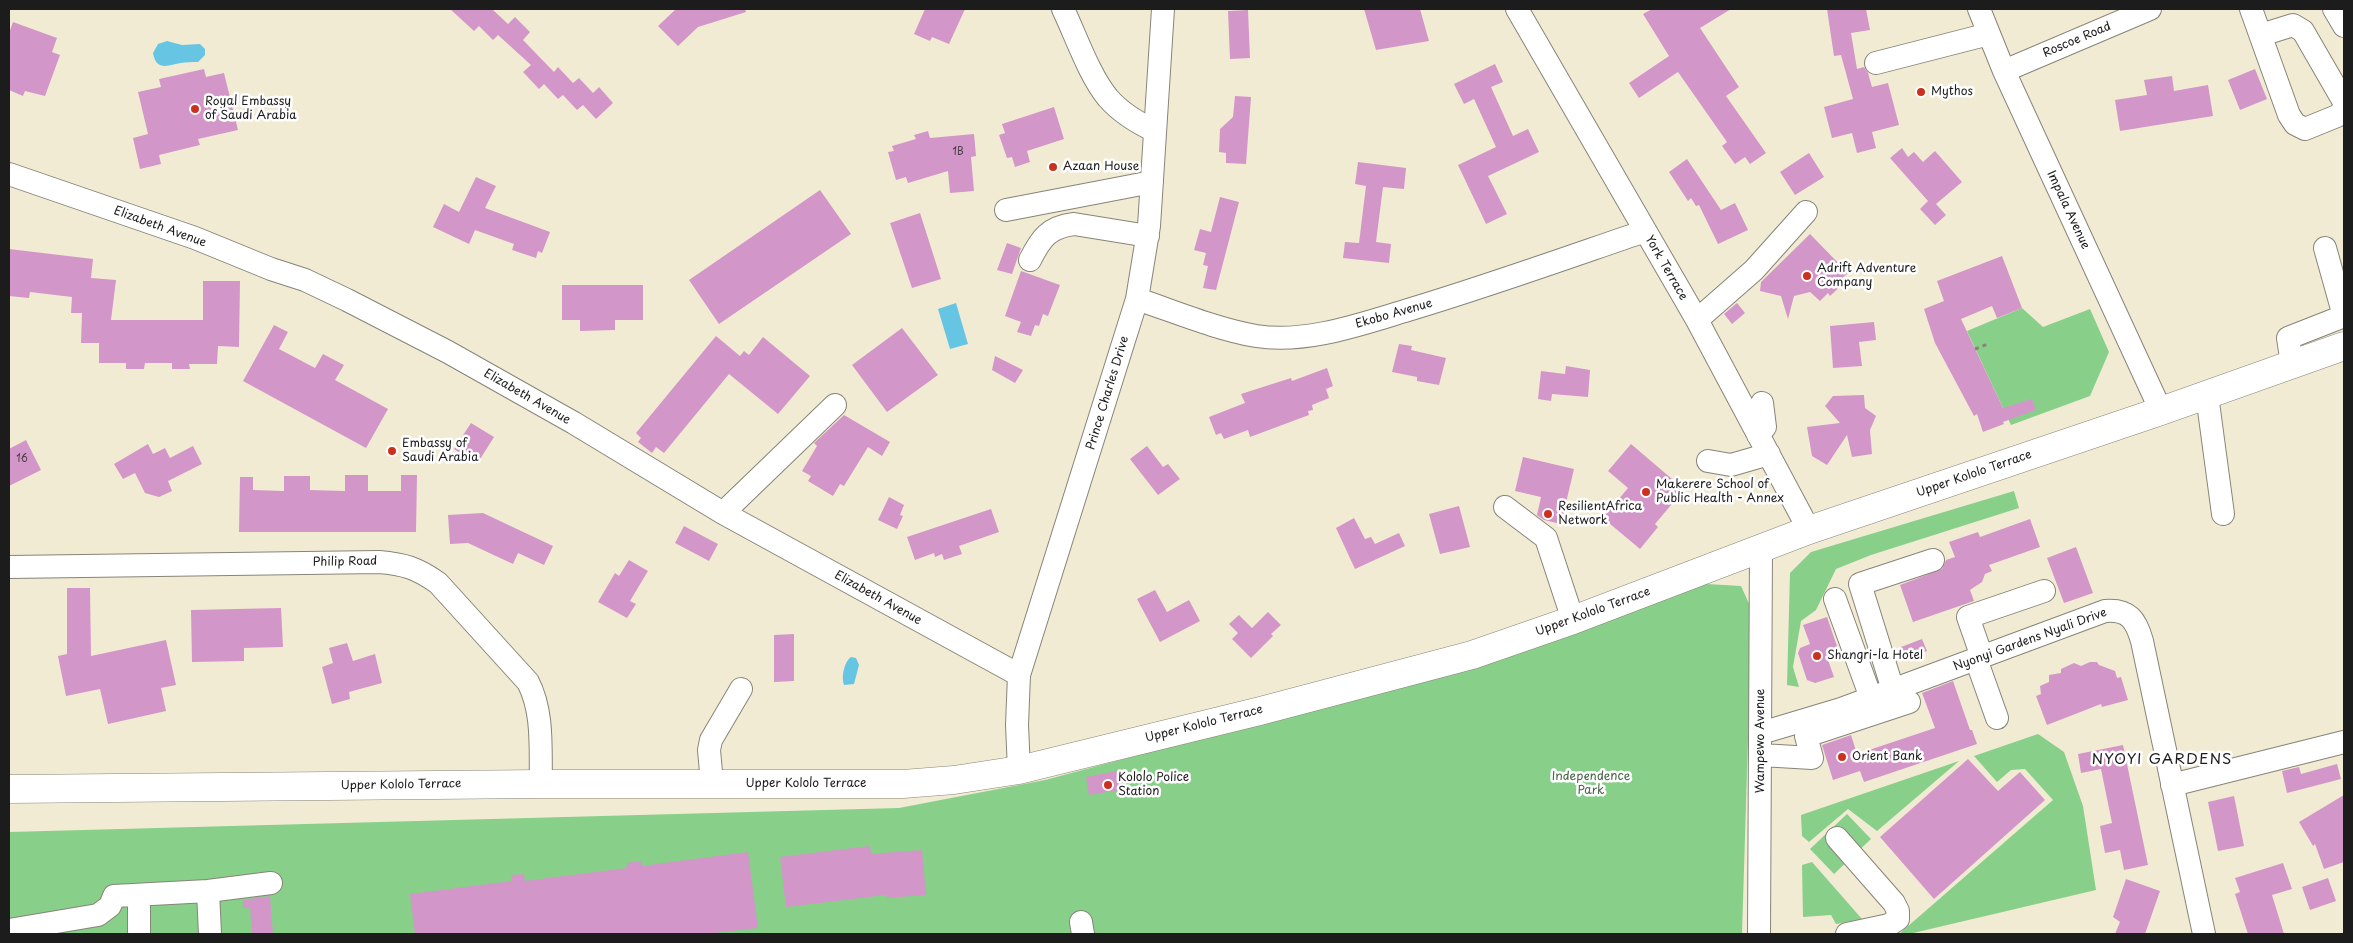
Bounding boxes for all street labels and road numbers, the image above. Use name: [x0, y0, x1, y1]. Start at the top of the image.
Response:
street label: Roscoe Road: [2041, 19, 2113, 61]
street label: Impala Avenue: [2044, 168, 2092, 252]
street label: Elizabeth Avenue: [112, 204, 208, 250]
street label: York Terrace: [1642, 233, 1690, 303]
street label: Ekobo Avenue: [1354, 296, 1434, 332]
street label: Prince Charles Drive: [1084, 334, 1132, 452]
street label: Elizabeth Avenue: [481, 366, 573, 428]
street label: Upper Kololo Terrace: [1915, 448, 2033, 500]
street label: Philip Road: [313, 554, 377, 570]
street label: Elizabeth Avenue: [832, 568, 924, 628]
street label: Upper Kololo Terrace: [1534, 585, 1652, 639]
street label: Nyonyi Gardens Nyali Drive: [1951, 605, 2109, 675]
street label: Wampewo Avenue: [1754, 689, 1768, 793]
street label: Upper Kololo Terrace: [1144, 702, 1264, 746]
street label: Upper Kololo Terrace: [340, 777, 462, 793]
street label: Upper Kololo Terrace: [746, 777, 866, 791]

